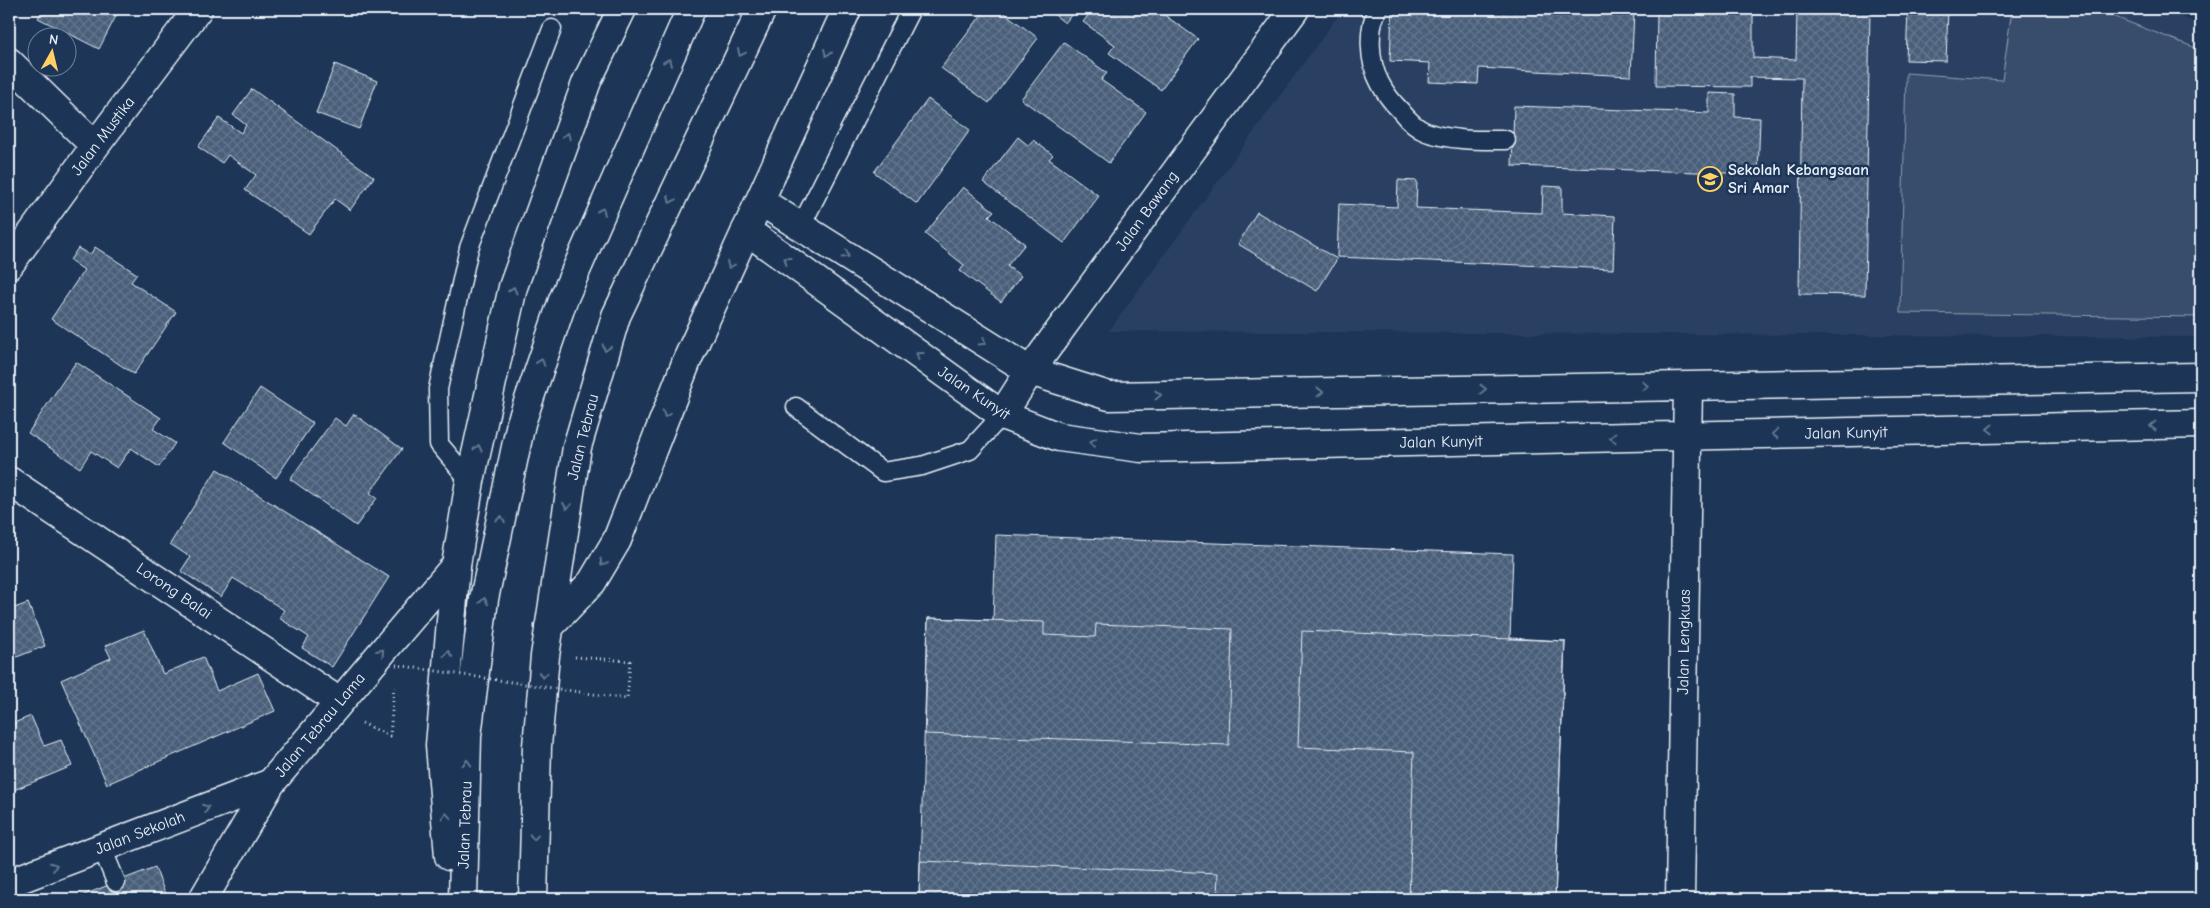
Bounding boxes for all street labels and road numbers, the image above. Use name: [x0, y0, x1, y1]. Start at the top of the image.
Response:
street label: Jalan Mustika: [68, 93, 138, 179]
street label: Jalan Bawang: [1112, 167, 1182, 255]
street label: Jalan Kunyit: [935, 362, 1014, 424]
street label: Jalan Tebrau: [564, 392, 602, 482]
street label: Jalan Kunyit: [1804, 423, 1888, 443]
street label: Jalan Kunyit: [1399, 432, 1483, 452]
street label: Lorong Balai: [133, 559, 215, 623]
street label: Jalan Lengkuas: [1674, 589, 1694, 695]
street label: Jalan Tebrau Lama: [271, 669, 369, 781]
street label: Jalan Tebrau: [454, 781, 476, 869]
street label: Jalan Sekolah: [93, 808, 187, 858]

